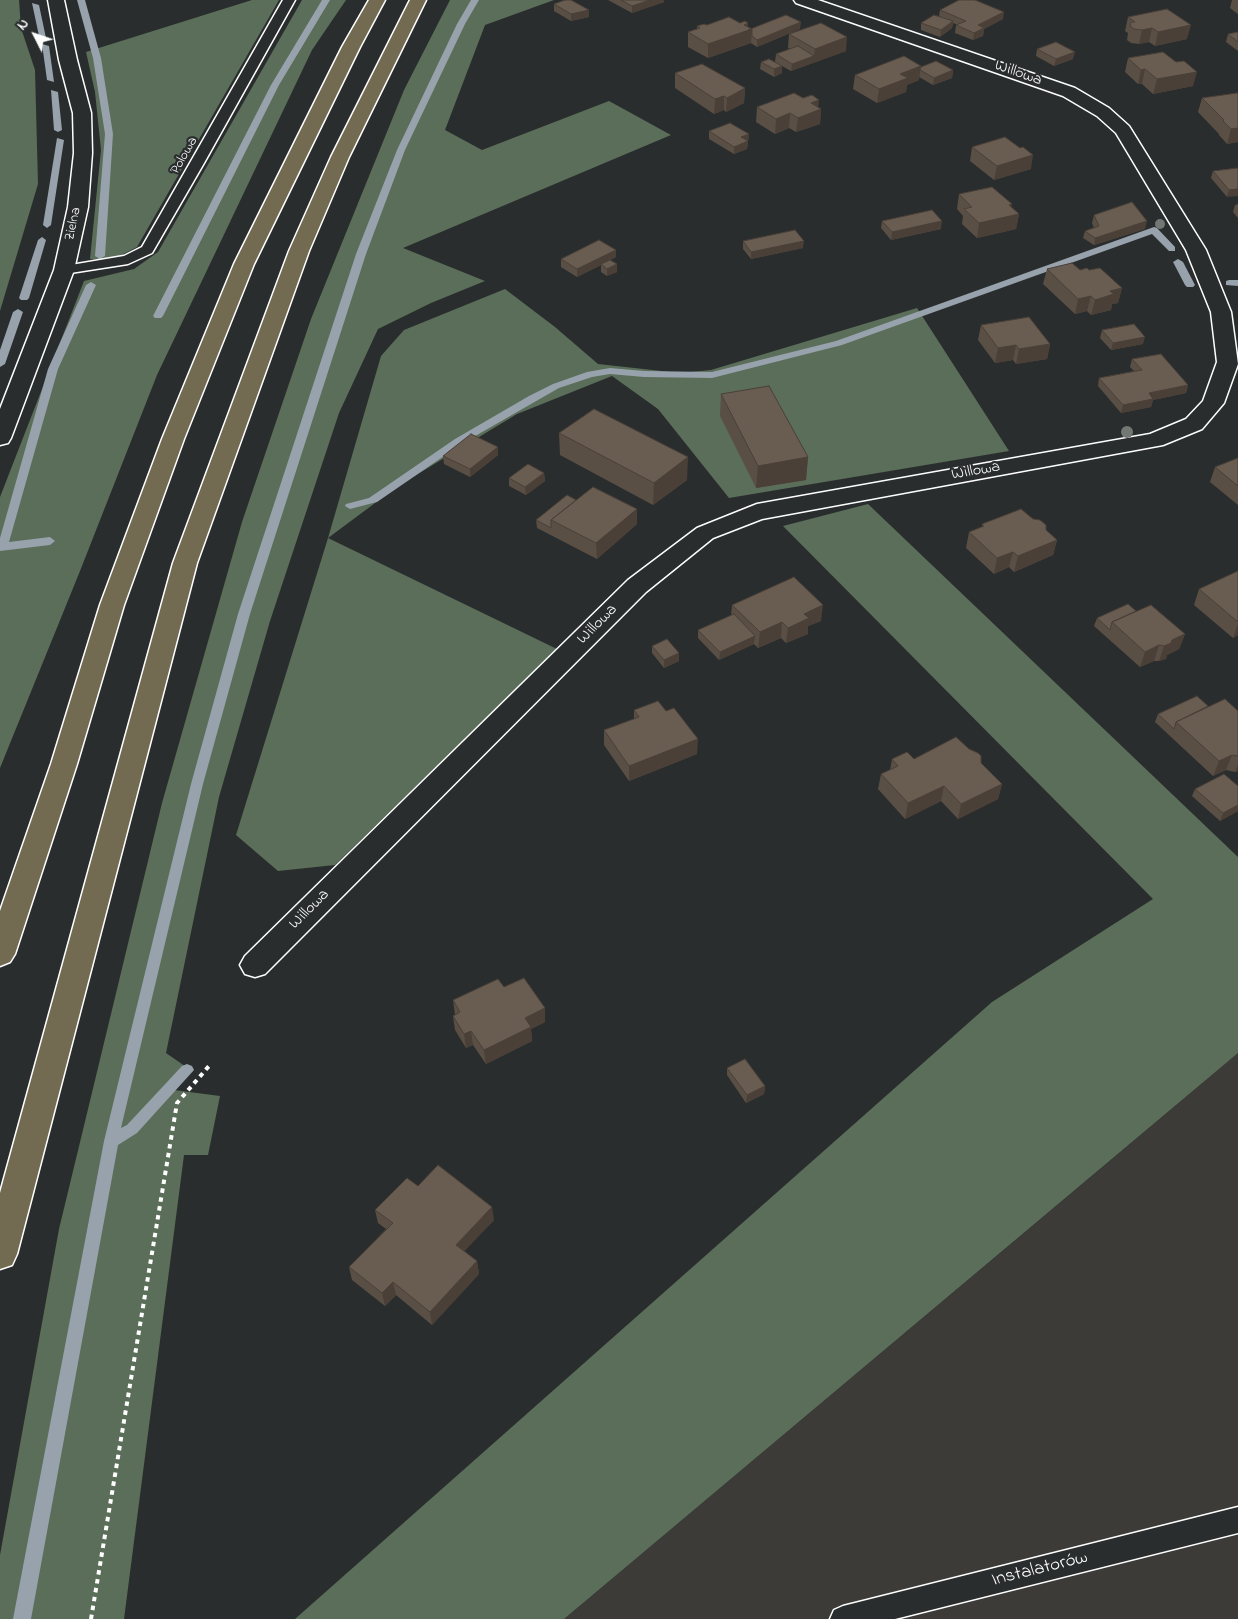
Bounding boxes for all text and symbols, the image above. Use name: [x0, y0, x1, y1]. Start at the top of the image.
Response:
north arrow: [10, 10, 60, 60]
text: N: [12, 14, 34, 35]
street label: Willowa: [992, 57, 1044, 91]
street label: Polowa: [168, 134, 202, 178]
street label: Zielna: [62, 206, 86, 242]
street label: Willowa: [950, 458, 1002, 486]
street label: Willowa: [574, 601, 622, 649]
street label: Willowa: [286, 886, 334, 934]
street label: Instalatorów: [990, 1547, 1090, 1593]

